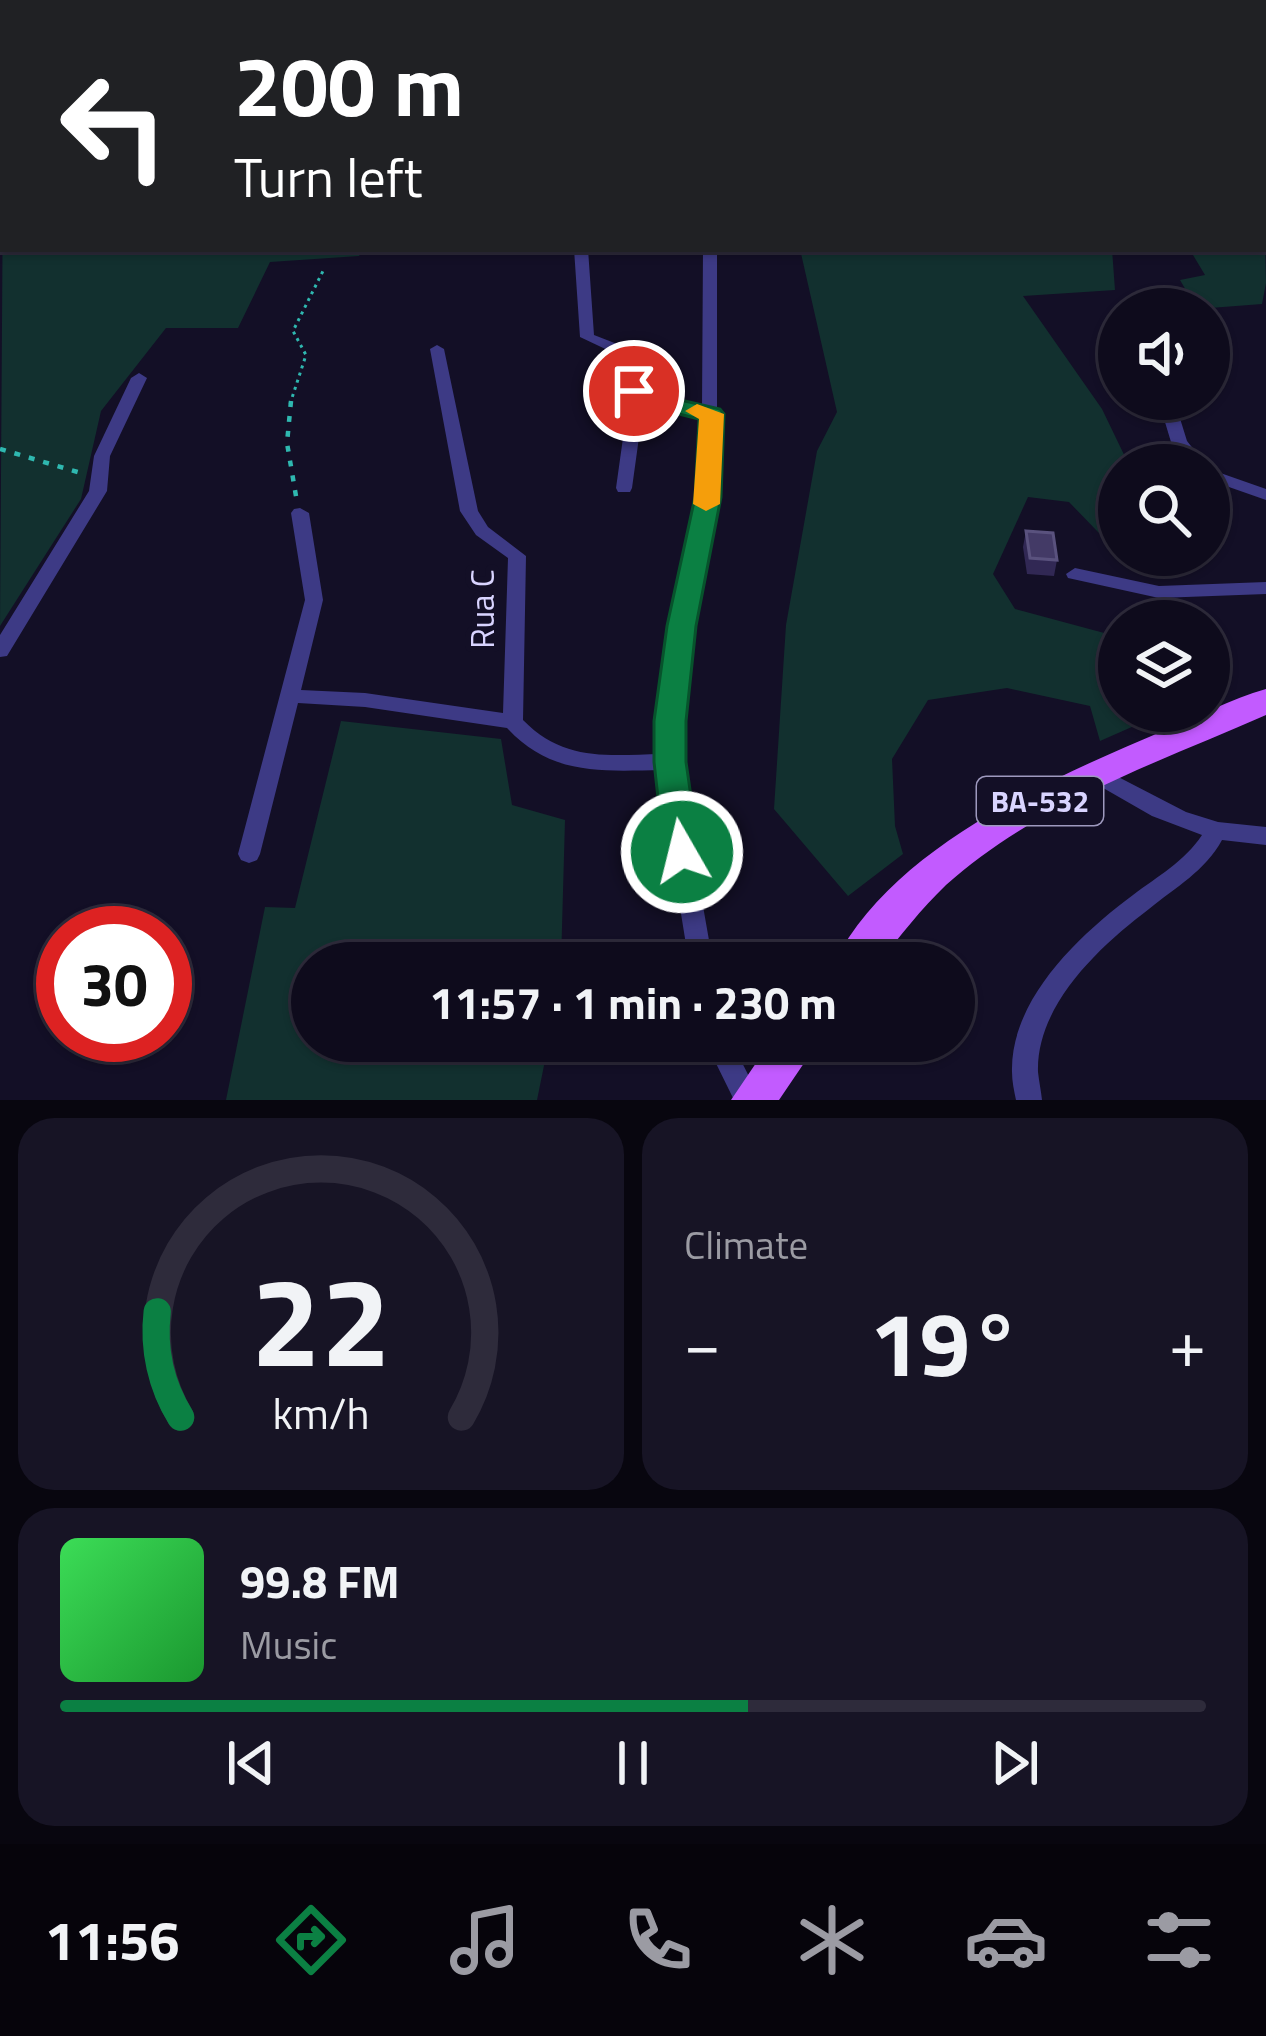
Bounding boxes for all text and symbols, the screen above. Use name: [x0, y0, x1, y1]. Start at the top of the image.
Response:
text: 200 m: [234, 21, 464, 149]
icon: left: [36, 48, 192, 204]
text: Turn left: [234, 136, 423, 218]
map controls: [1098, 288, 1230, 732]
button: sound: [1098, 288, 1230, 420]
pin: [583, 340, 685, 442]
icon: arrive: [601, 358, 667, 424]
button: search: [1098, 444, 1230, 576]
street label: Rua C: [457, 569, 507, 649]
button: layers: [1098, 600, 1230, 732]
road number: BA-532: [977, 777, 1103, 825]
position arrow: [619, 789, 745, 915]
speed limit sign: 30: [36, 906, 192, 1062]
text: 11:57 · 1 min · 230 m: [429, 968, 837, 1036]
text: Climate: [684, 1215, 808, 1274]
text: 22: [251, 1225, 391, 1414]
text: 19°: [869, 1274, 1021, 1411]
text: −: [684, 1292, 721, 1393]
text: +: [1169, 1292, 1206, 1393]
text: km/h: [272, 1380, 370, 1446]
text: 99.8 FM: [240, 1547, 400, 1615]
text: Music: [240, 1615, 337, 1674]
icon: previous: [218, 1730, 284, 1796]
icon: pause: [600, 1730, 666, 1796]
icon: next: [982, 1730, 1048, 1796]
icon: directions: [269, 1898, 353, 1982]
icon: music: [443, 1898, 527, 1982]
icon: phone: [616, 1898, 700, 1982]
icon: climate: [790, 1898, 874, 1982]
icon: car: [964, 1898, 1048, 1982]
icon: filters: [1137, 1898, 1221, 1982]
text: 11:56: [45, 1899, 180, 1981]

